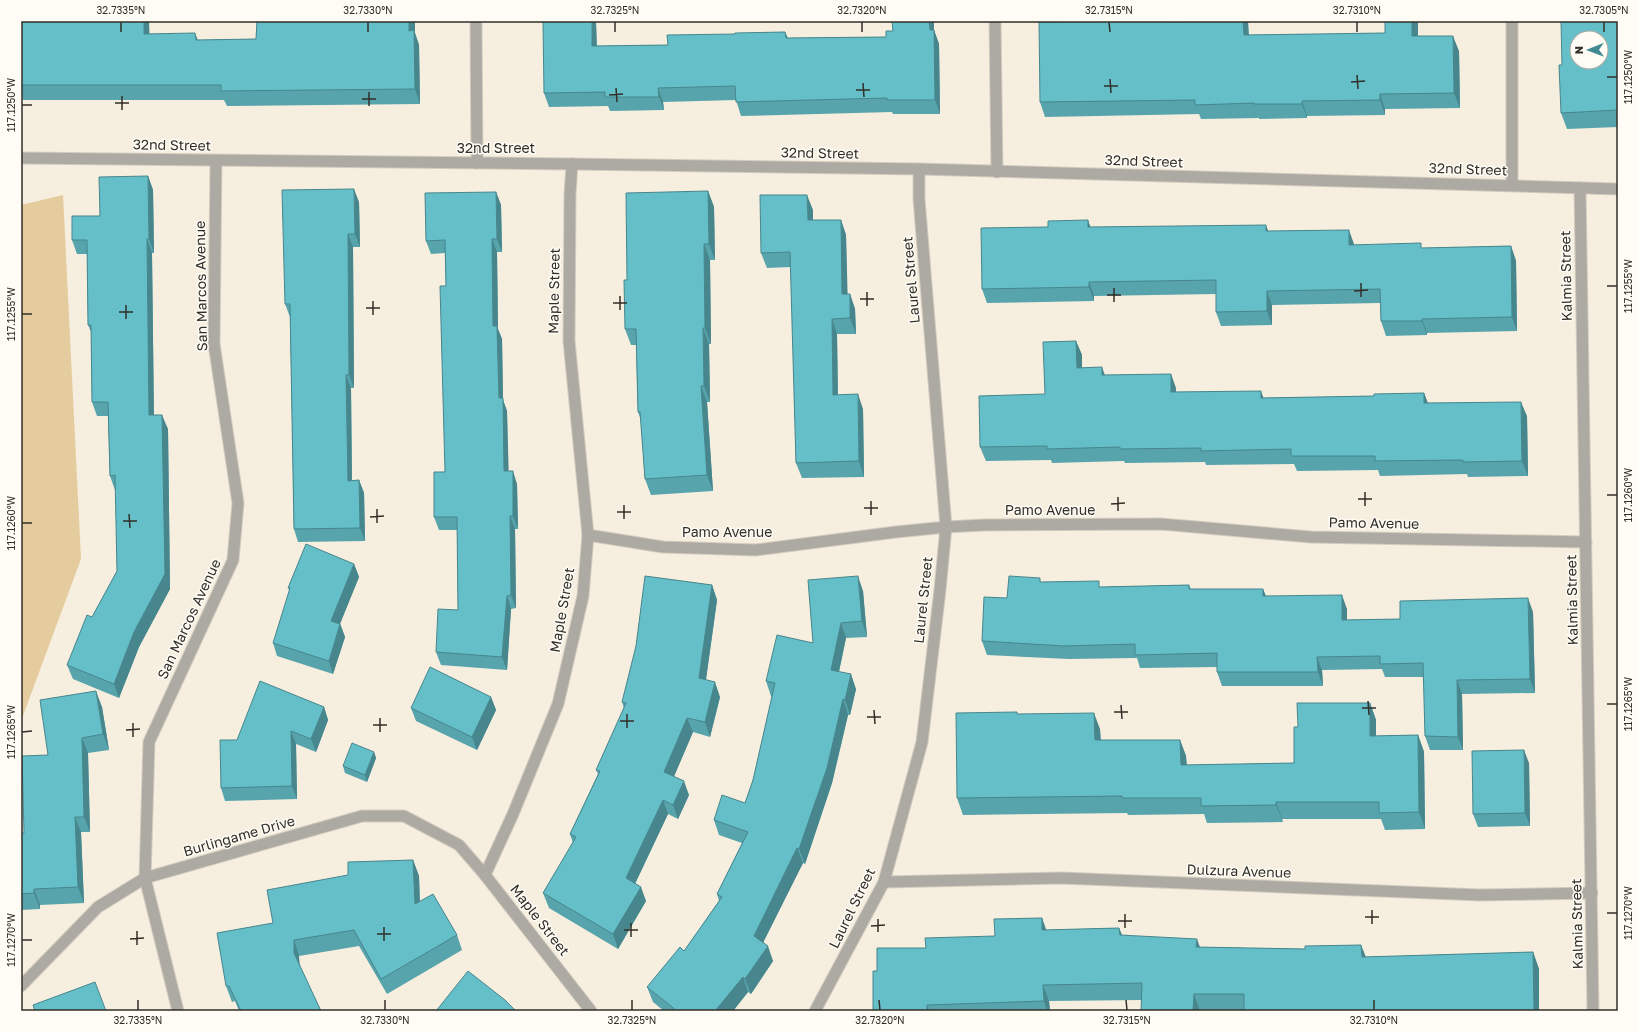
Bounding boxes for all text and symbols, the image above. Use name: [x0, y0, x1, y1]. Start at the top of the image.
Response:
text: 32.7335°N: [97, 4, 145, 16]
text: 32.7330°N: [343, 4, 393, 16]
text: 32.7325°N: [591, 4, 639, 16]
text: 32.7320°N: [837, 4, 887, 16]
text: 32.7315°N: [1085, 4, 1133, 16]
text: 32.7310°N: [1333, 4, 1381, 16]
text: 32.7305°N: [1579, 4, 1629, 16]
north arrow: [1569, 30, 1609, 70]
text: N: [1572, 46, 1585, 54]
text: 117.1250°W: [1622, 50, 1634, 104]
text: 117.1250°W: [5, 78, 17, 132]
street label: 32nd Street: [133, 135, 211, 154]
street label: 32nd Street: [457, 139, 535, 156]
street label: 32nd Street: [781, 143, 859, 162]
street label: 32nd Street: [1105, 151, 1184, 170]
street label: 32nd Street: [1429, 159, 1508, 178]
street label: San Marcos Avenue: [191, 221, 210, 351]
street label: Kalmia Street: [1556, 230, 1575, 322]
street label: Laurel Street: [898, 236, 923, 324]
street label: Maple Street: [544, 248, 563, 334]
text: 117.1255°W: [1622, 259, 1634, 313]
text: 117.1255°W: [5, 287, 17, 341]
text: 117.1260°W: [1622, 467, 1634, 522]
text: 117.1260°W: [5, 495, 17, 550]
street label: Pamo Avenue: [1005, 501, 1095, 518]
street label: Pamo Avenue: [1329, 513, 1419, 532]
street label: Pamo Avenue: [682, 523, 772, 540]
street label: Kalmia Street: [1562, 554, 1581, 646]
street label: San Marcos Avenue: [153, 556, 224, 682]
street label: Laurel Street: [909, 556, 936, 644]
street label: Maple Street: [546, 566, 577, 654]
text: 117.1265°W: [1622, 677, 1634, 731]
text: 117.1265°W: [5, 705, 17, 759]
street label: Burlingame Drive: [181, 811, 297, 860]
street label: Dulzura Avenue: [1186, 860, 1292, 881]
street label: Laurel Street: [825, 865, 878, 951]
street label: Kalmia Street: [1567, 878, 1586, 970]
street label: Maple Street: [507, 881, 574, 959]
text: 117.1270°W: [1622, 886, 1634, 940]
text: 117.1270°W: [5, 913, 17, 967]
text: 32.7335°N: [114, 1014, 162, 1026]
text: 32.7330°N: [360, 1014, 410, 1026]
text: 32.7325°N: [608, 1014, 656, 1026]
text: 32.7320°N: [855, 1014, 905, 1026]
text: 32.7315°N: [1103, 1014, 1151, 1026]
text: 32.7310°N: [1350, 1014, 1398, 1026]

